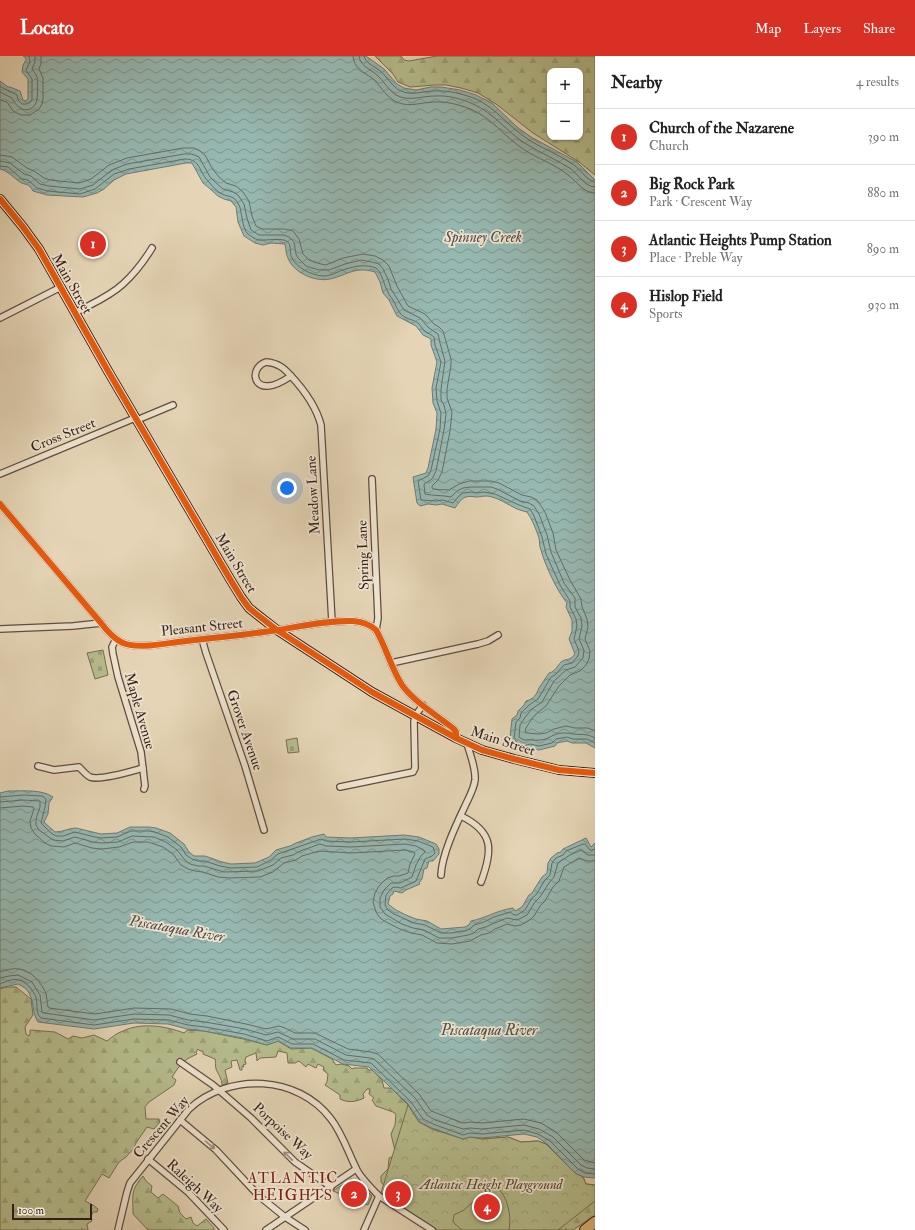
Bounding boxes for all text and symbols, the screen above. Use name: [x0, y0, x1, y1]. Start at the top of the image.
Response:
text: Locato: [20, 16, 74, 40]
text: Map: [755, 20, 781, 37]
text: Layers: [803, 20, 841, 37]
text: Share: [863, 20, 895, 37]
map controls: [547, 68, 583, 140]
button: +: [547, 68, 583, 104]
text: Nearby: [611, 72, 662, 93]
text: 4 results: [856, 74, 899, 90]
button: −: [547, 104, 583, 140]
text: Church of the Nazarene: [649, 119, 794, 138]
text: 1: [622, 129, 626, 145]
text: 390 m: [868, 129, 899, 145]
text: Church: [649, 138, 689, 154]
text: Big Rock Park: [649, 175, 735, 194]
text: 2: [621, 185, 627, 201]
text: 880 m: [867, 185, 899, 201]
text: Park · Crescent Way: [649, 194, 752, 210]
water label: Spinney Creek: [443, 228, 522, 247]
pin: 1: [80, 229, 106, 259]
text: Atlantic Heights Pump Station: [649, 231, 832, 250]
text: 3: [622, 241, 627, 257]
text: 890 m: [867, 241, 899, 257]
text: Place · Preble Way: [649, 250, 743, 266]
street label: Main Street: [48, 251, 96, 318]
text: Hislop Field: [649, 287, 723, 306]
text: 4: [620, 297, 628, 313]
text: 930 m: [868, 297, 899, 313]
text: Sports: [649, 306, 683, 322]
street label: Cross Street: [28, 414, 98, 456]
street label: Meadow Lane: [302, 455, 324, 535]
your location: [277, 478, 297, 498]
street label: Spring Lane: [353, 520, 374, 590]
street label: Main Street: [211, 530, 261, 596]
street label: Pleasant Street: [160, 614, 244, 640]
street label: Maple Avenue: [120, 671, 159, 752]
street label: Grover Avenue: [223, 688, 267, 773]
street label: Main Street: [469, 723, 538, 760]
water label: Piscataqua River: [127, 911, 228, 947]
water label: Piscataqua River: [440, 1021, 539, 1040]
street label: Crescent Way: [129, 1092, 194, 1162]
street label: Porpoise Way: [249, 1099, 317, 1164]
one-way arrow: [205, 1141, 216, 1150]
one-way arrow: [283, 1151, 293, 1160]
street label: Raleigh Way: [163, 1156, 227, 1218]
district label: ATLANTIC HEIGHTS: [247, 1169, 338, 1205]
park label: Atlantic Height Playground: [418, 1176, 564, 1193]
pin: 2: [341, 1179, 367, 1209]
pin: 3: [385, 1179, 411, 1209]
pin: 4: [474, 1192, 500, 1222]
scale bar: [12, 1202, 92, 1221]
text: 100 m: [18, 1204, 44, 1217]

